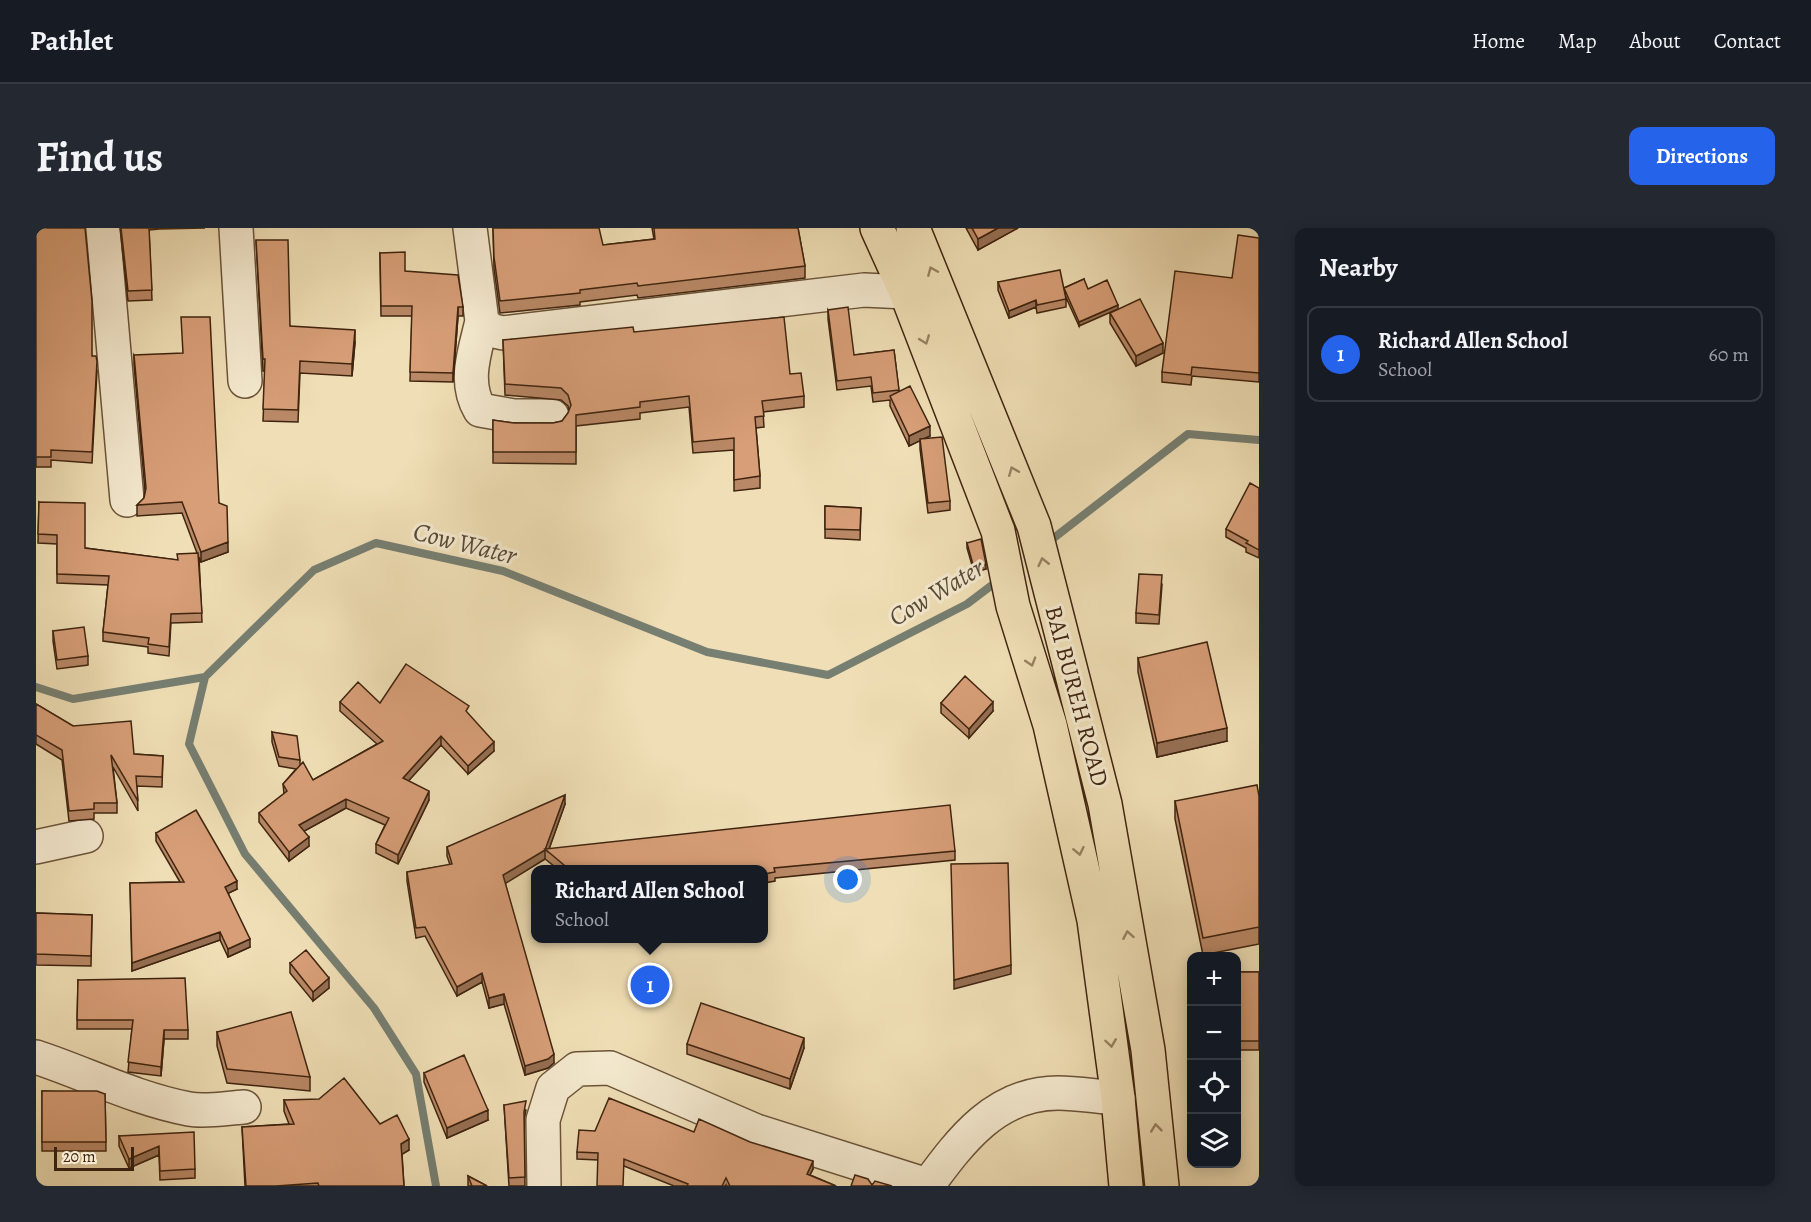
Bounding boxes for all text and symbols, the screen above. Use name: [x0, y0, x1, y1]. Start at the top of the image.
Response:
text: Pathlet: [30, 22, 113, 60]
text: Home: [1472, 27, 1525, 55]
text: Map: [1558, 27, 1596, 55]
text: About: [1629, 27, 1681, 55]
text: Contact: [1714, 27, 1781, 55]
button: Directions: [1629, 127, 1775, 185]
text: Find us: [36, 128, 163, 185]
text: Nearby: [1319, 250, 1398, 285]
one-way arrow: [927, 267, 939, 278]
text: Richard Allen School: [1378, 326, 1568, 356]
one-way arrow: [917, 334, 930, 345]
text: 1: [1337, 341, 1344, 368]
text: 60 m: [1709, 341, 1749, 368]
text: School: [1378, 356, 1432, 383]
one-way arrow: [1008, 467, 1020, 478]
water label: Cow Water: [410, 514, 521, 573]
water label: Cow Water: [882, 550, 991, 635]
one-way arrow: [1037, 557, 1050, 567]
street label: BAI BUREH ROAD: [1037, 602, 1117, 790]
one-way arrow: [1023, 656, 1036, 667]
one-way arrow: [1072, 846, 1085, 856]
popup: [531, 865, 768, 943]
your location: [833, 865, 862, 894]
text: Richard Allen School: [555, 876, 744, 906]
text: School: [555, 906, 609, 933]
one-way arrow: [1122, 930, 1135, 940]
map controls: [1187, 952, 1241, 1168]
button: +: [1187, 952, 1241, 1006]
pin: 1: [630, 962, 670, 1008]
button: −: [1187, 1006, 1241, 1060]
one-way arrow: [1104, 1039, 1116, 1048]
button: locate: [1187, 1060, 1241, 1114]
button: layers: [1187, 1114, 1241, 1168]
one-way arrow: [1150, 1123, 1163, 1132]
scale bar: [54, 1144, 134, 1172]
text: 20 m: [63, 1146, 96, 1168]

